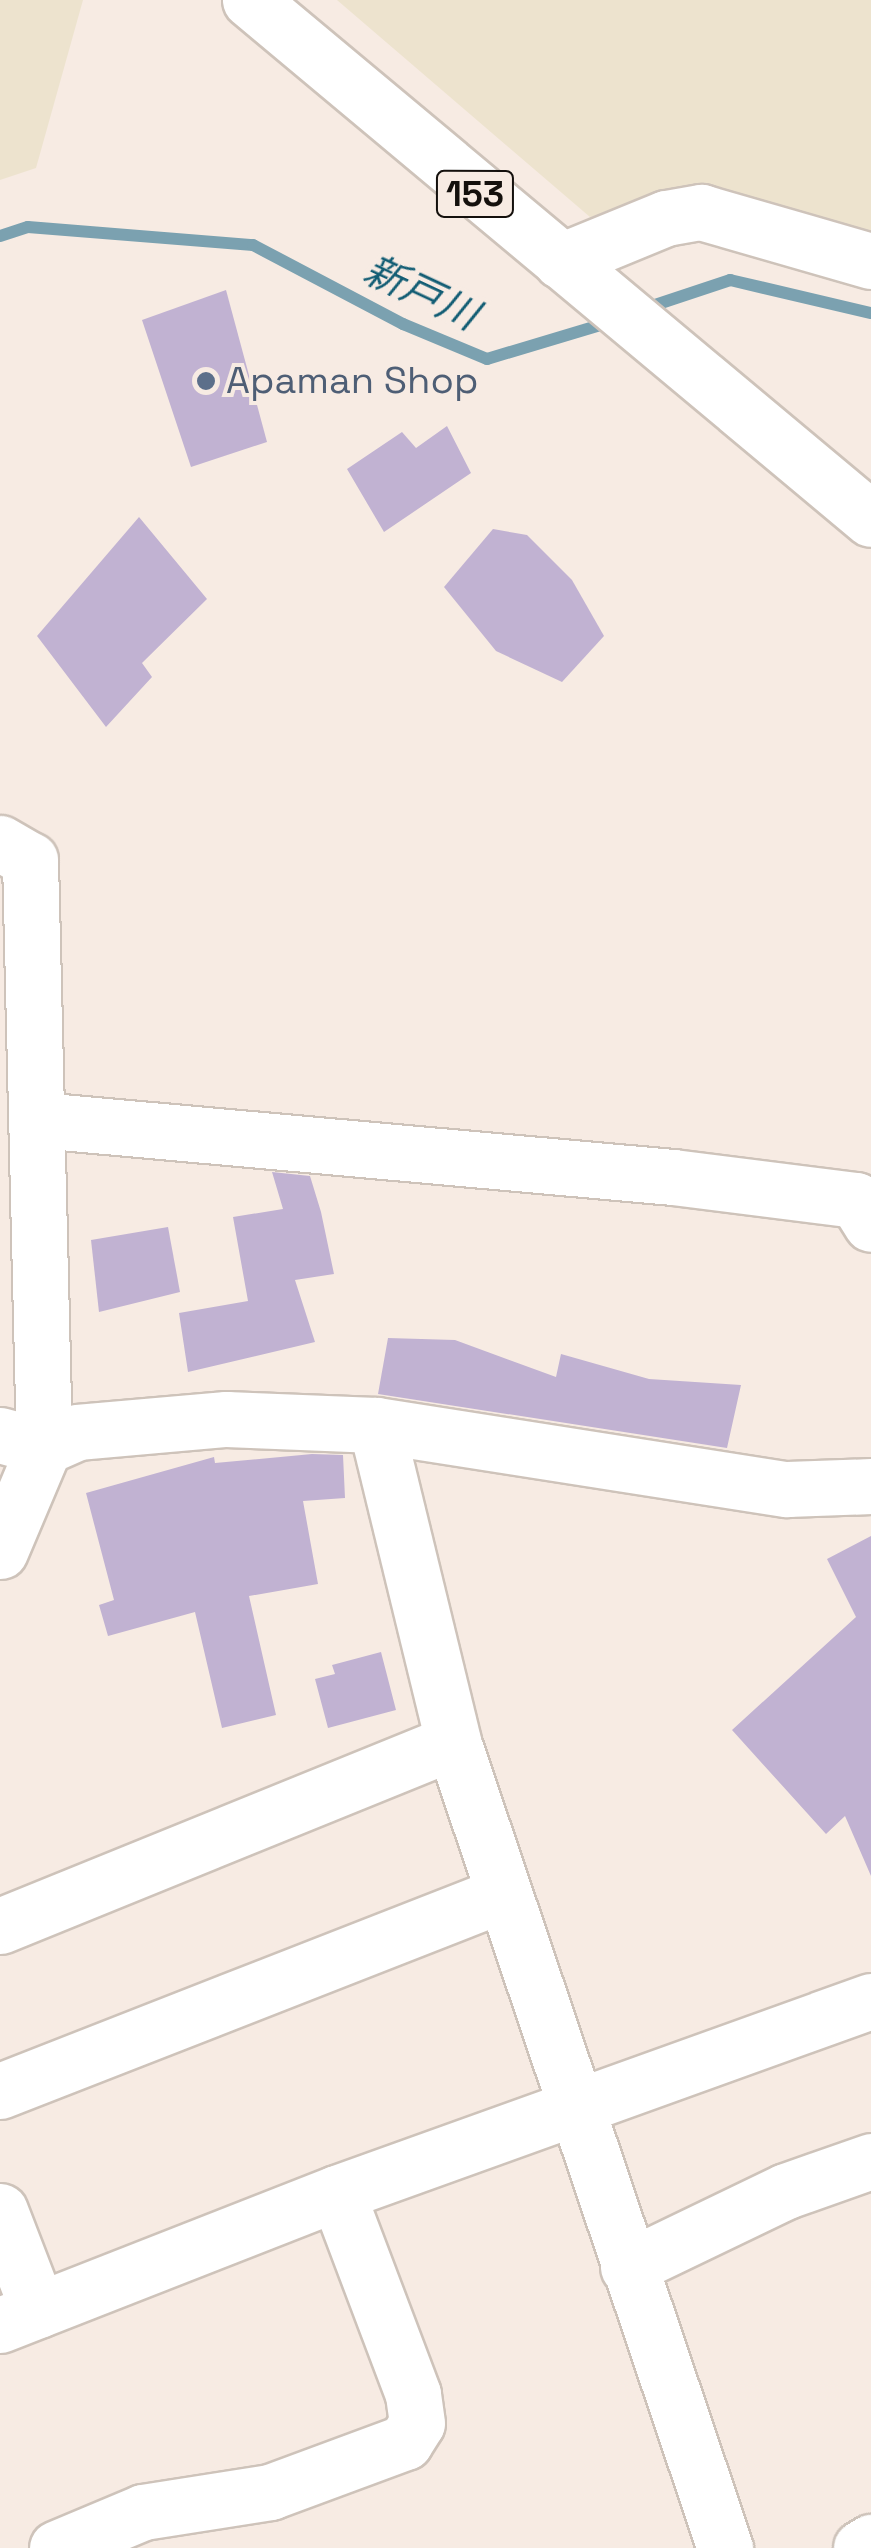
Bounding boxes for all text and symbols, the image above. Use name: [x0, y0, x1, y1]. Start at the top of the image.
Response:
road number: 153: [435, 164, 515, 224]
water label: 新戸川: [356, 246, 486, 340]
place label: Apaman Shop: [226, 358, 478, 404]
marker: Apaman Shop: [195, 370, 217, 392]

